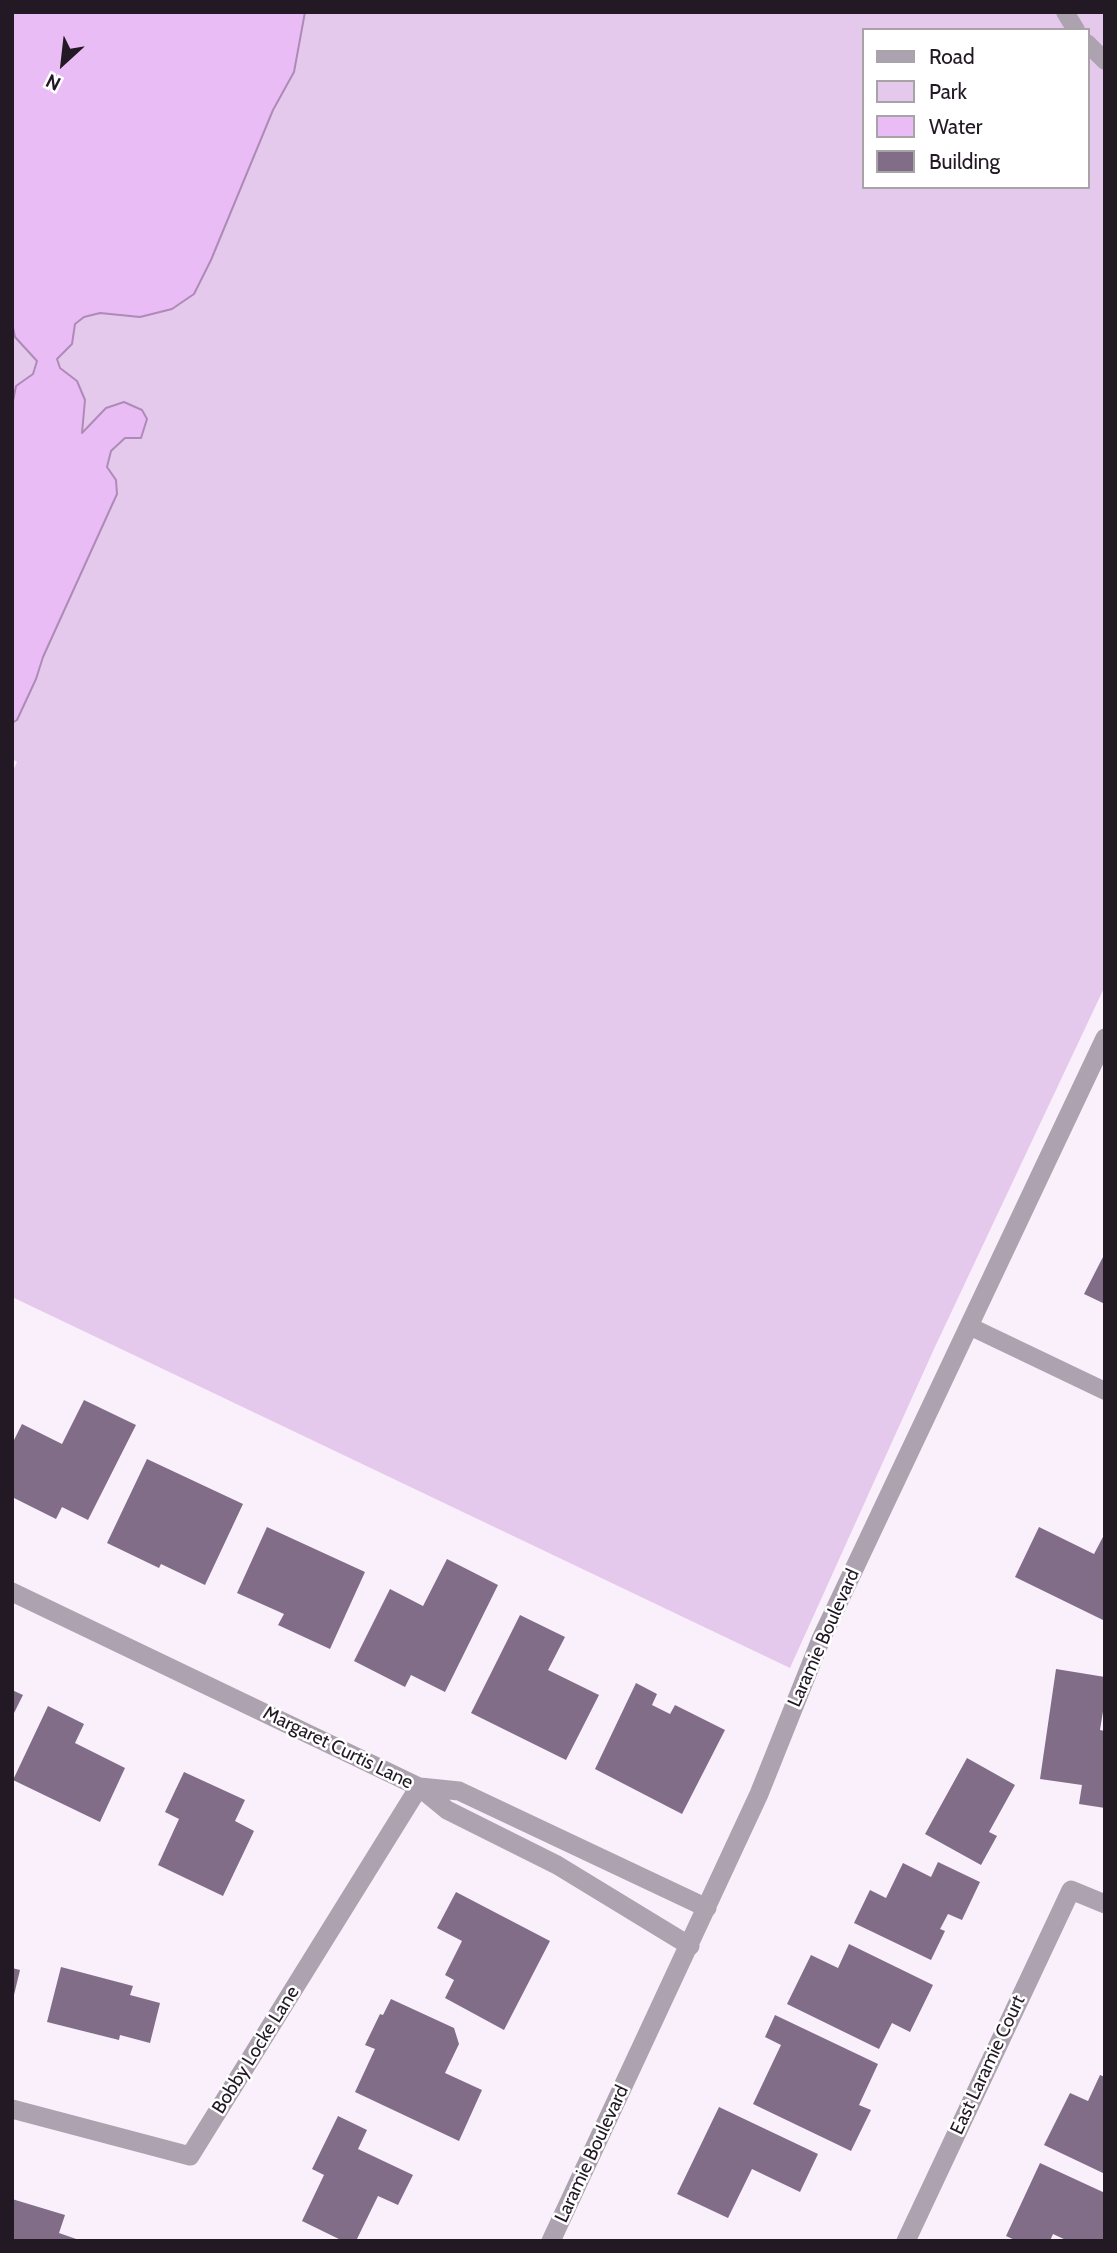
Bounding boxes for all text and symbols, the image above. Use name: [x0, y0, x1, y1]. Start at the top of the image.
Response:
north arrow: [28, 28, 98, 98]
legend: [862, 28, 1089, 189]
text: Road: [929, 44, 975, 69]
text: N: [42, 69, 64, 95]
text: Park: [929, 79, 967, 104]
text: Water: [929, 114, 982, 139]
text: Building: [929, 149, 1000, 174]
street label: Laramie Boulevard: [783, 1565, 865, 1711]
street label: Margaret Curtis Lane: [259, 1702, 417, 1794]
street label: Bobby Locke Lane: [208, 1982, 304, 2118]
street label: East Laramie Court: [946, 1992, 1030, 2138]
street label: Laramie Boulevard: [550, 2082, 634, 2226]

